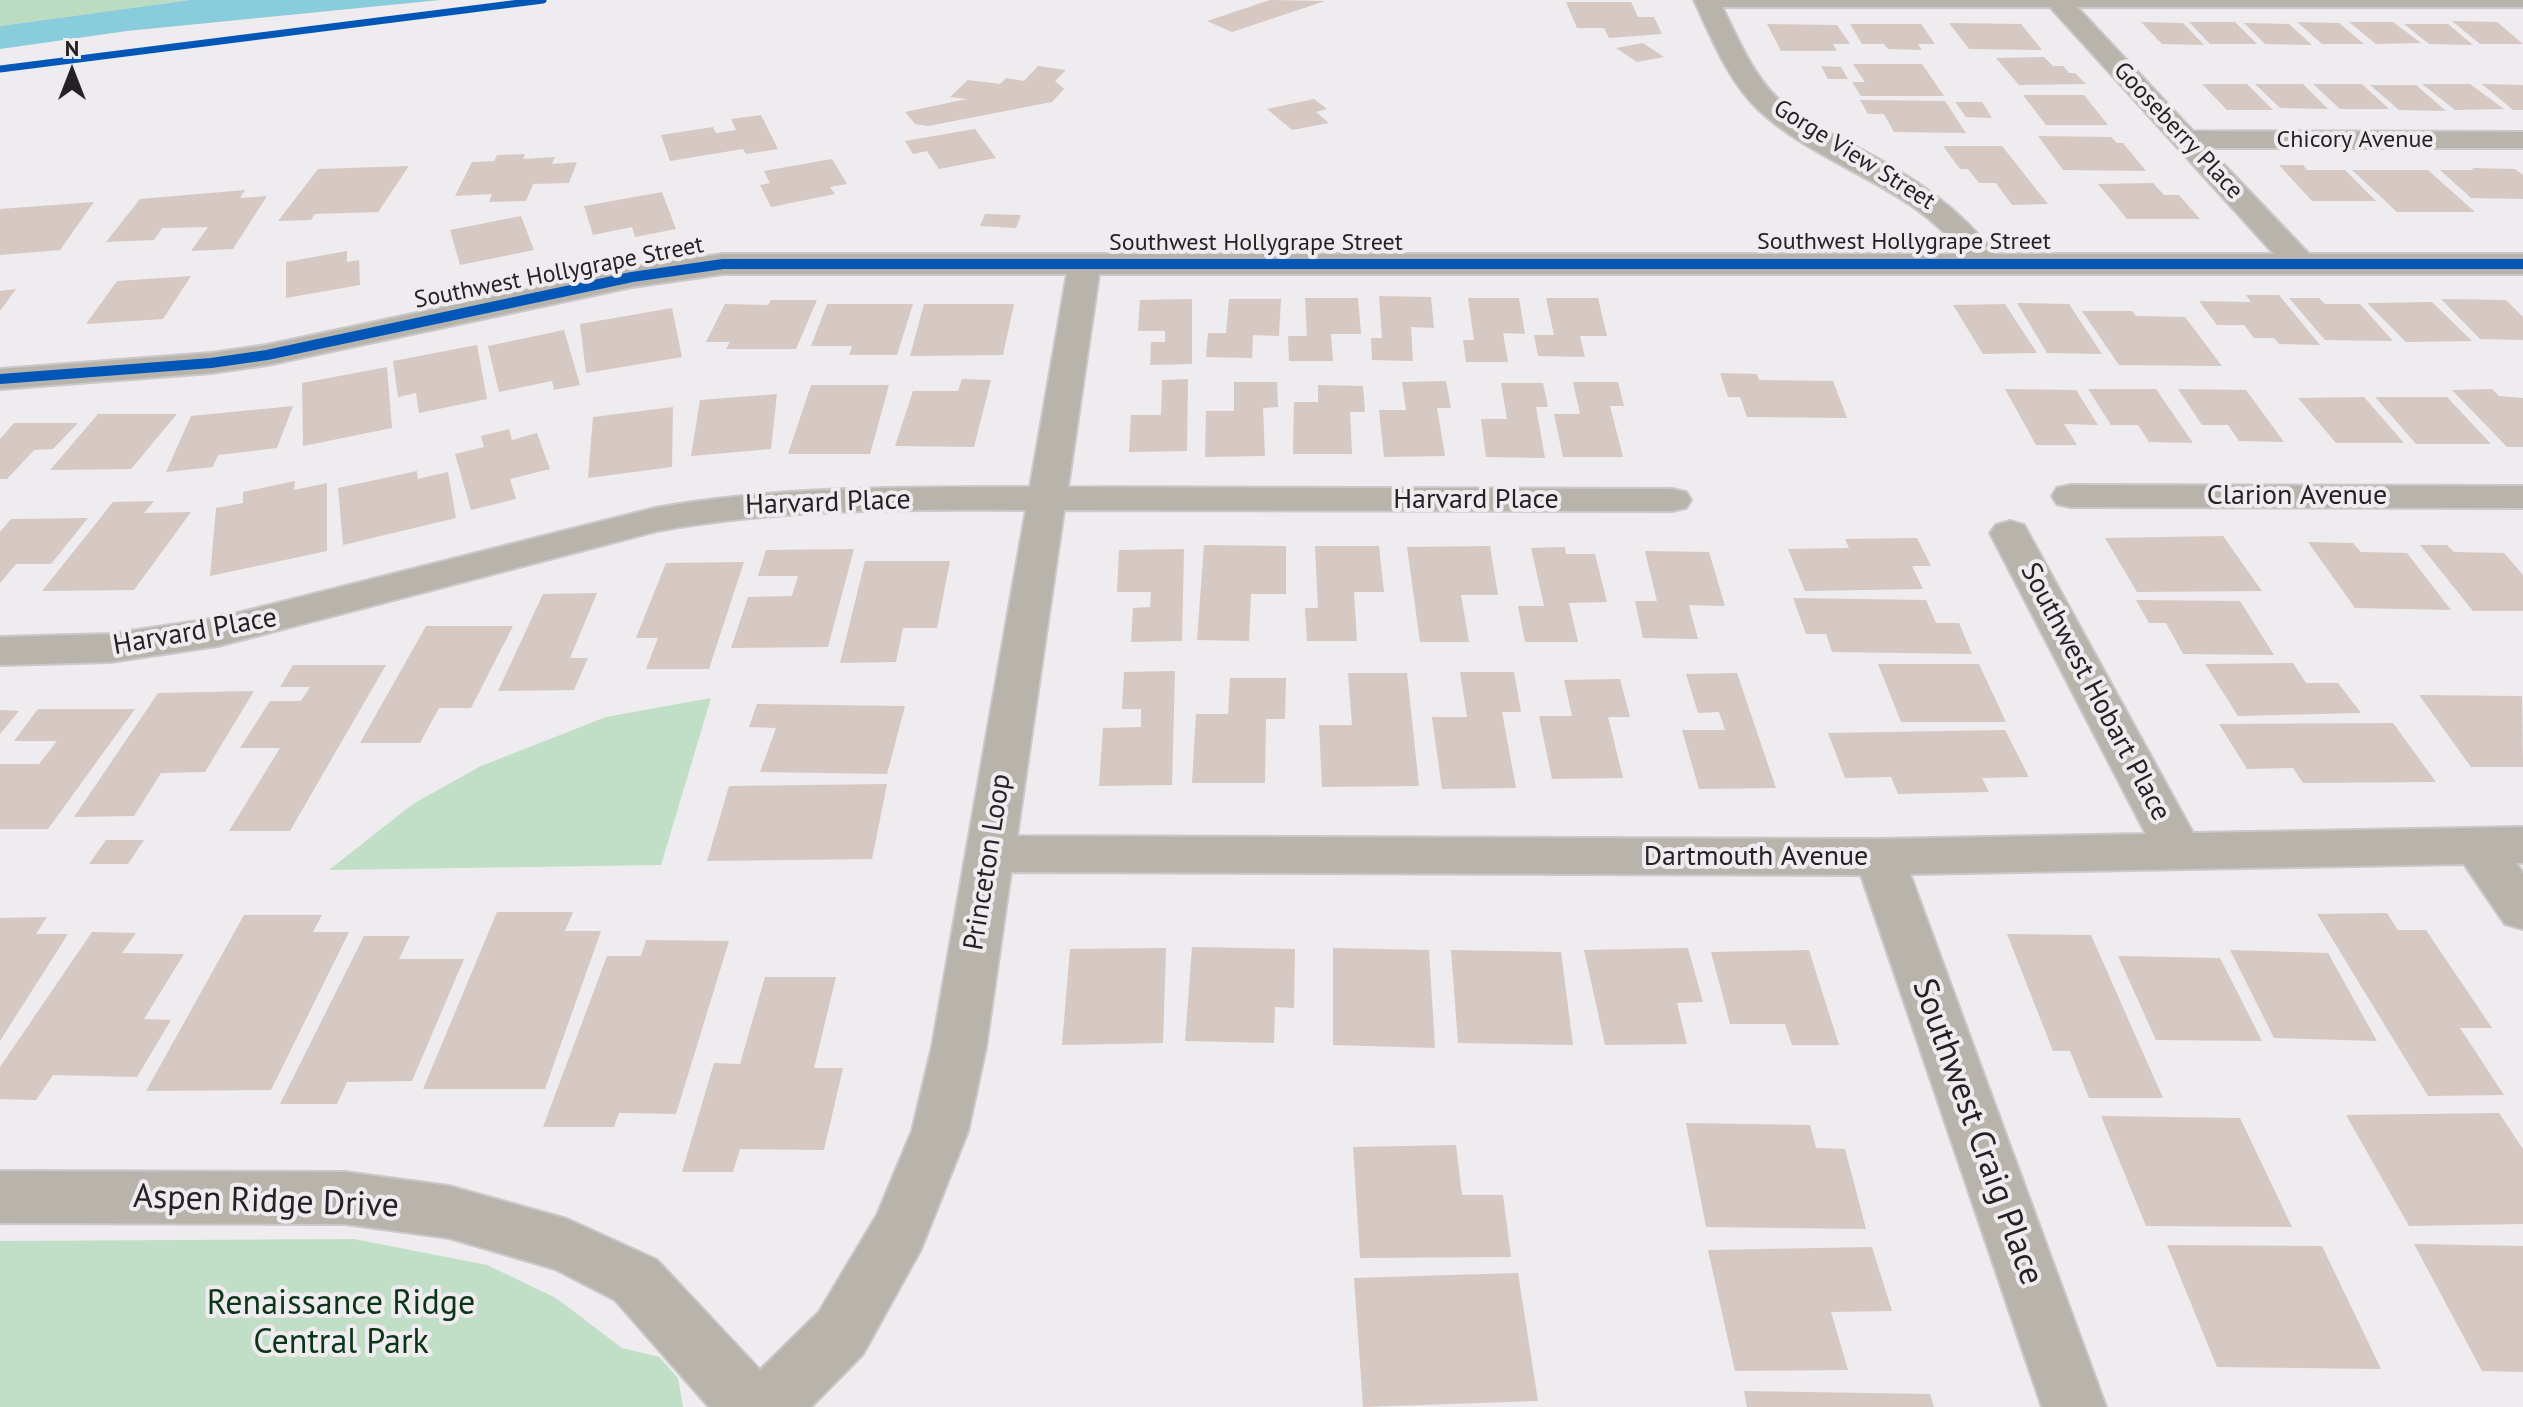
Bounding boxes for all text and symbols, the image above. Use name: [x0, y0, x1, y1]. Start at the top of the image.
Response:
north arrow: [32, 32, 112, 112]
text: N: [65, 34, 79, 62]
street label: Gooseberry Place: [2107, 57, 2249, 205]
street label: Gorge View Street: [1768, 94, 1940, 216]
street label: Chicory Avenue: [2276, 126, 2434, 154]
street label: Southwest Hollygrape Street: [1757, 228, 2051, 256]
street label: Southwest Hollygrape Street: [1109, 229, 1403, 257]
street label: Southwest Hollygrape Street: [412, 231, 706, 315]
street label: Clarion Avenue: [2207, 479, 2387, 513]
street label: Harvard Place: [745, 483, 911, 523]
street label: Harvard Place: [1393, 483, 1559, 517]
street label: Southwest Hobart Place: [2013, 557, 2177, 827]
street label: Harvard Place: [111, 601, 279, 663]
street label: Princeton Loop: [957, 771, 1019, 953]
street label: Dartmouth Avenue: [1644, 840, 1868, 874]
street label: Southwest Craig Place: [1903, 973, 2051, 1291]
street label: Aspen Ridge Drive: [132, 1177, 400, 1227]
park label: Renaissance Ridge Central Park: [207, 1284, 475, 1364]

